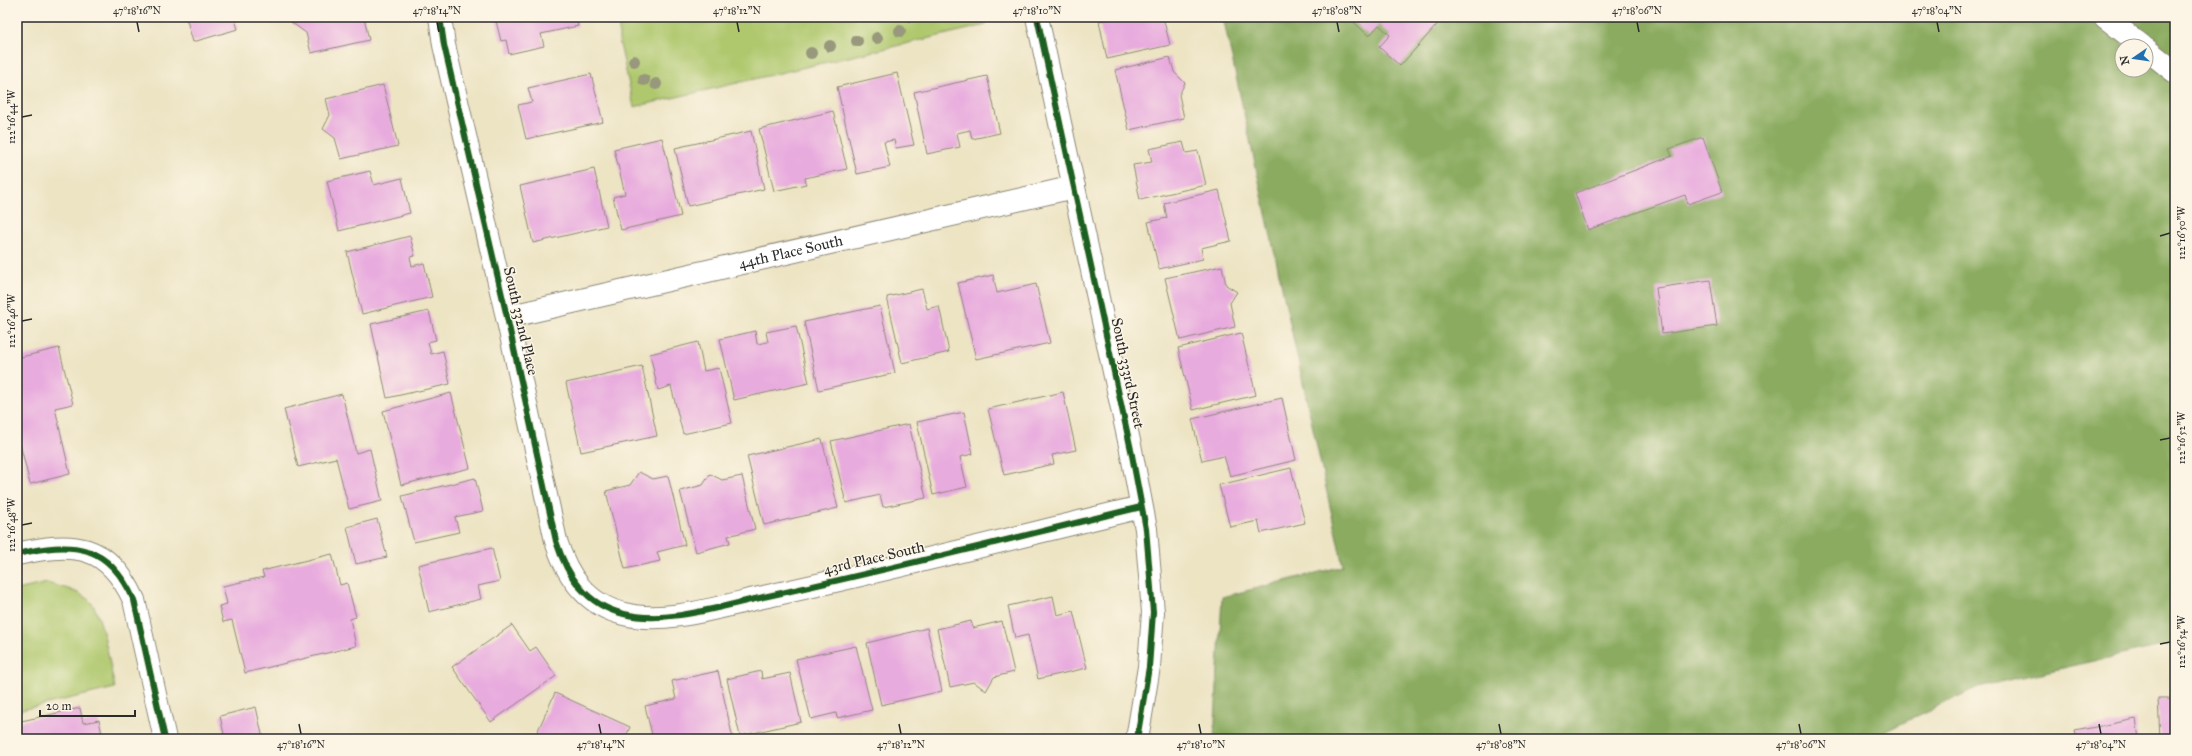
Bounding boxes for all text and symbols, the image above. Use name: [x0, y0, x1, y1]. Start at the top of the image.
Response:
text: 47°18'16"N: [113, 5, 162, 17]
text: 47°18'14"N: [413, 5, 462, 17]
text: 47°18'12"N: [713, 5, 761, 17]
text: 47°18'10"N: [1013, 5, 1062, 17]
text: 47°18'08"N: [1312, 5, 1363, 17]
text: 47°18'06"N: [1612, 5, 1662, 17]
text: 47°18'04"N: [1912, 5, 1963, 17]
north arrow: [2114, 38, 2154, 78]
text: N: [2117, 53, 2132, 66]
text: 122°16'44"W: [6, 89, 18, 144]
text: 122°16'50"W: [2176, 206, 2188, 260]
street label: 44th Place South: [737, 231, 845, 273]
street label: South 332nd Place: [500, 265, 542, 377]
text: 122°16'46"W: [6, 294, 18, 348]
street label: South 333rd Street: [1107, 316, 1149, 431]
text: 122°16'52"W: [2176, 411, 2188, 464]
text: 122°16'48"W: [6, 498, 18, 552]
street label: 43rd Place South: [822, 537, 927, 578]
text: 122°16'54"W: [2176, 615, 2188, 669]
scale bar: [40, 692, 135, 718]
text: 20 m: [46, 699, 72, 713]
text: 47°18'16"N: [277, 739, 326, 751]
text: 47°18'14"N: [577, 739, 626, 751]
text: 47°18'12"N: [877, 739, 925, 751]
text: 47°18'10"N: [1177, 739, 1226, 751]
text: 47°18'08"N: [1476, 739, 1527, 751]
text: 47°18'06"N: [1776, 739, 1826, 751]
text: 47°18'04"N: [2076, 739, 2127, 751]

